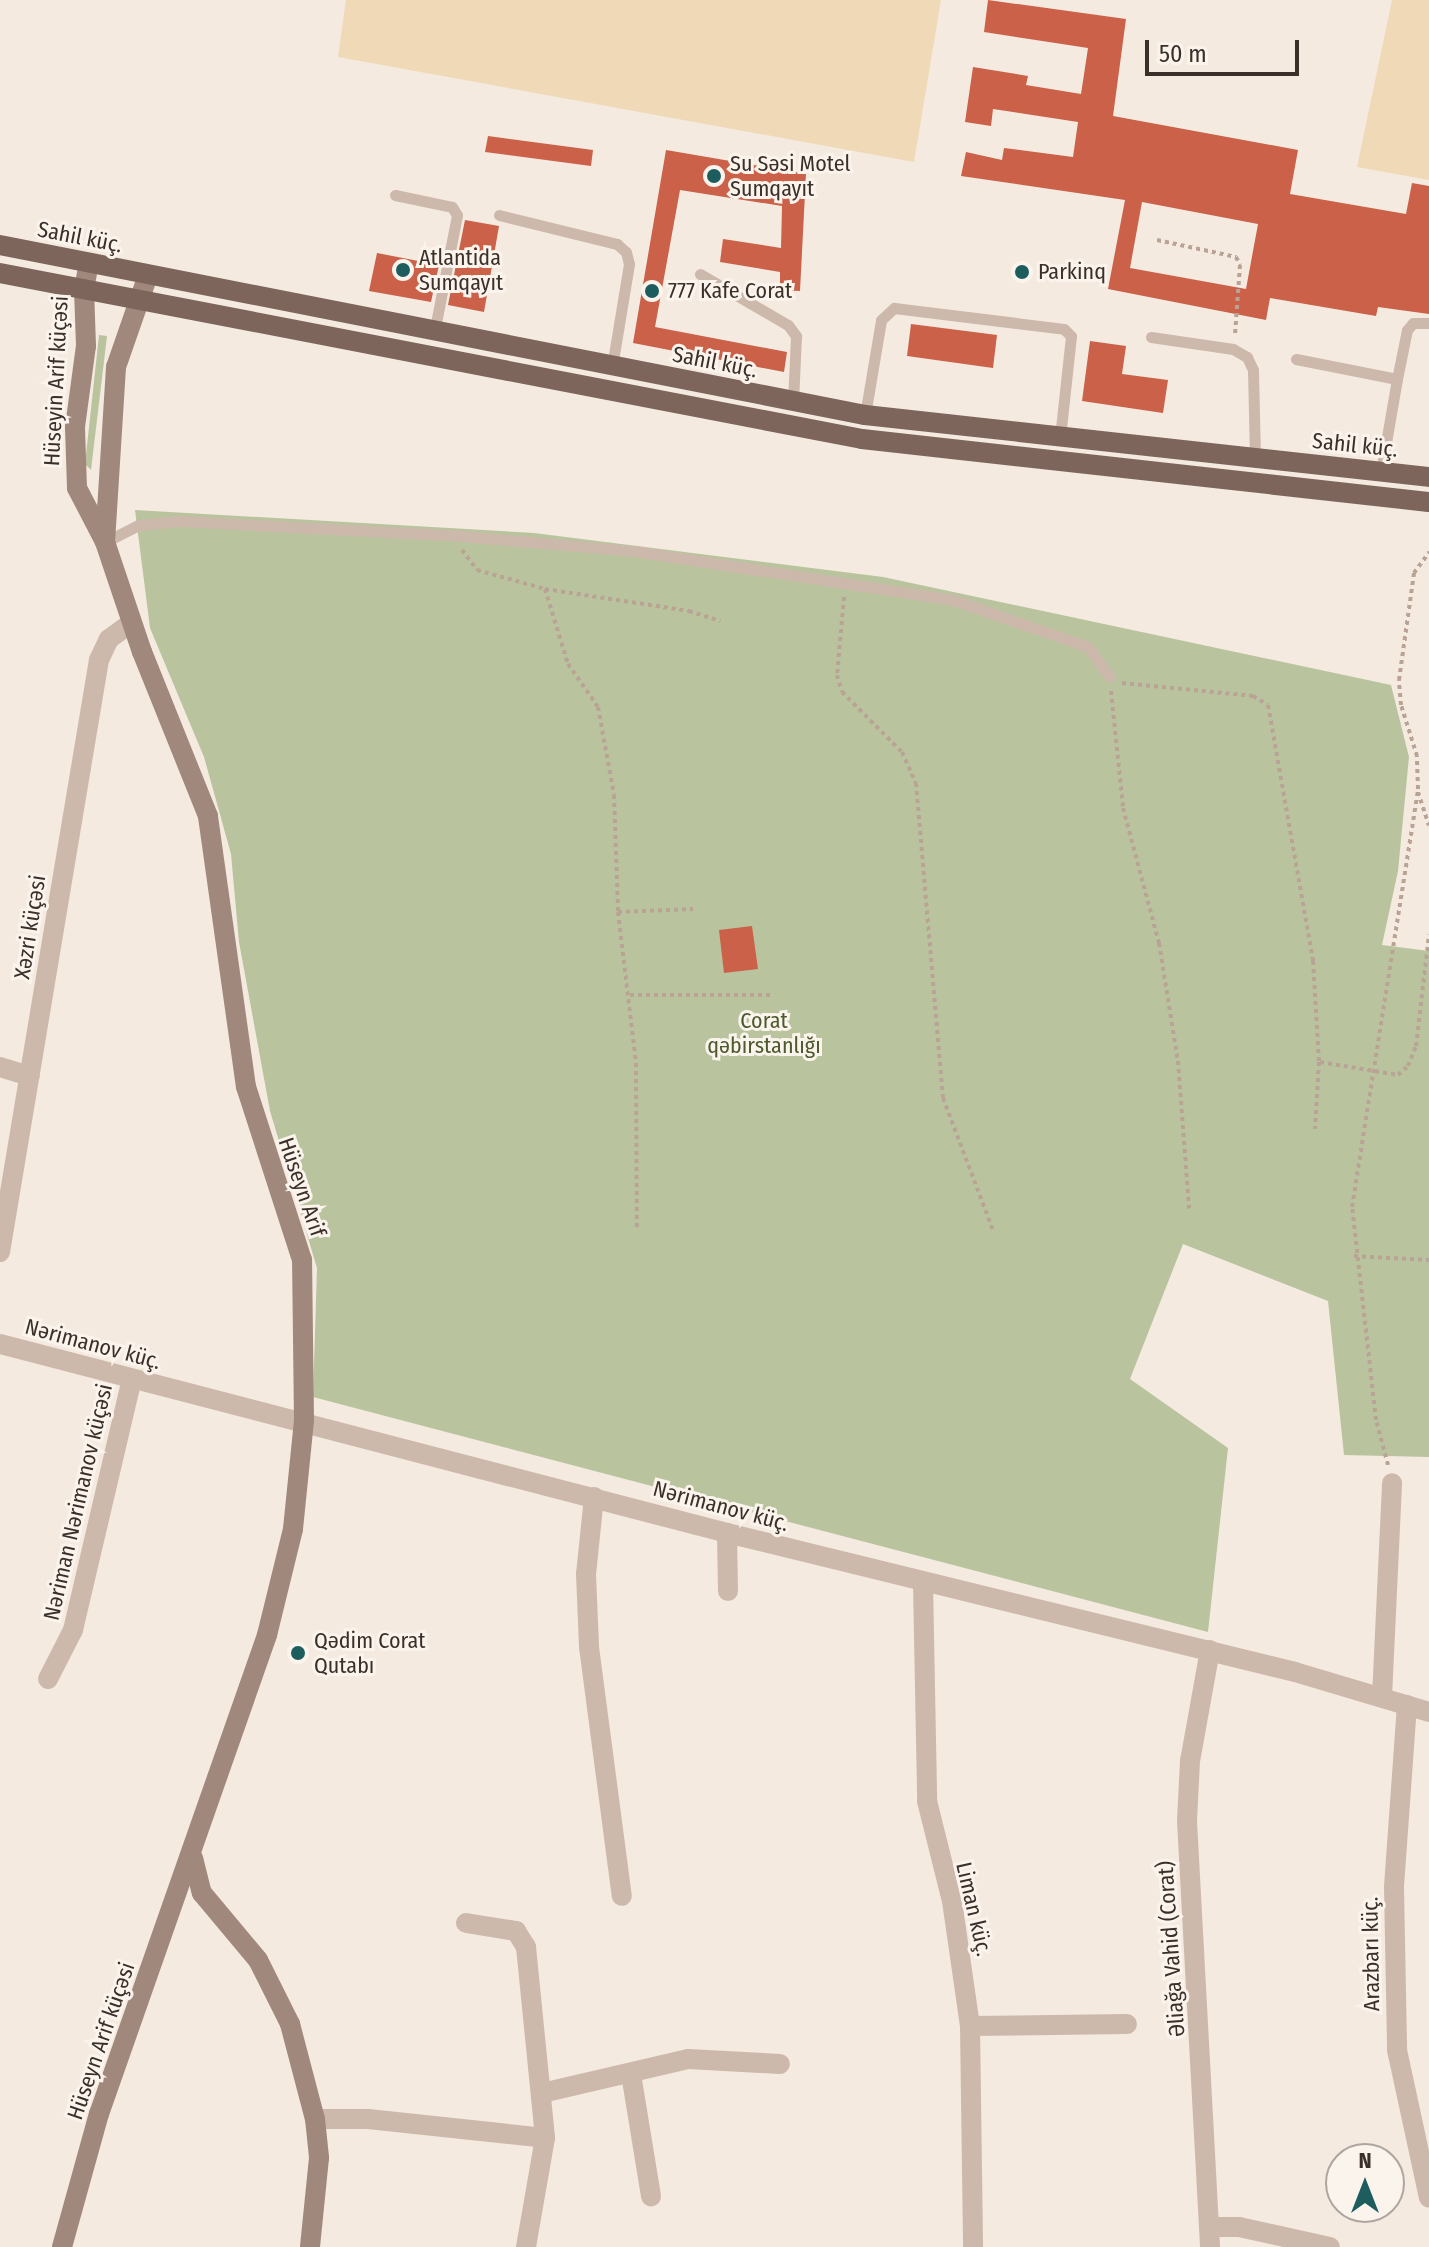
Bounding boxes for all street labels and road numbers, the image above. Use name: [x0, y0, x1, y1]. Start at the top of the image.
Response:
street label: Sahil küç.: [35, 216, 125, 258]
street label: Hüseyin Arif küçəsi: [38, 295, 74, 467]
street label: Sahil küç.: [670, 341, 760, 383]
street label: Sahil küç.: [1311, 427, 1399, 463]
street label: Xəzri küçəsi: [9, 873, 51, 981]
street label: Hüseyn Arif: [273, 1134, 331, 1240]
street label: Nərimanov küç.: [22, 1313, 164, 1375]
street label: Nəriman Nərimanov küçəsi: [38, 1381, 118, 1623]
street label: Nərimanov küç.: [650, 1475, 792, 1537]
street label: Liman küç.: [950, 1859, 998, 1959]
street label: Əliağa Vahid (Corat): [1152, 1860, 1190, 2038]
street label: Arazbarı küç.: [1357, 1896, 1385, 2012]
street label: Hüseyn Arif küçəsi: [62, 1959, 140, 2123]

